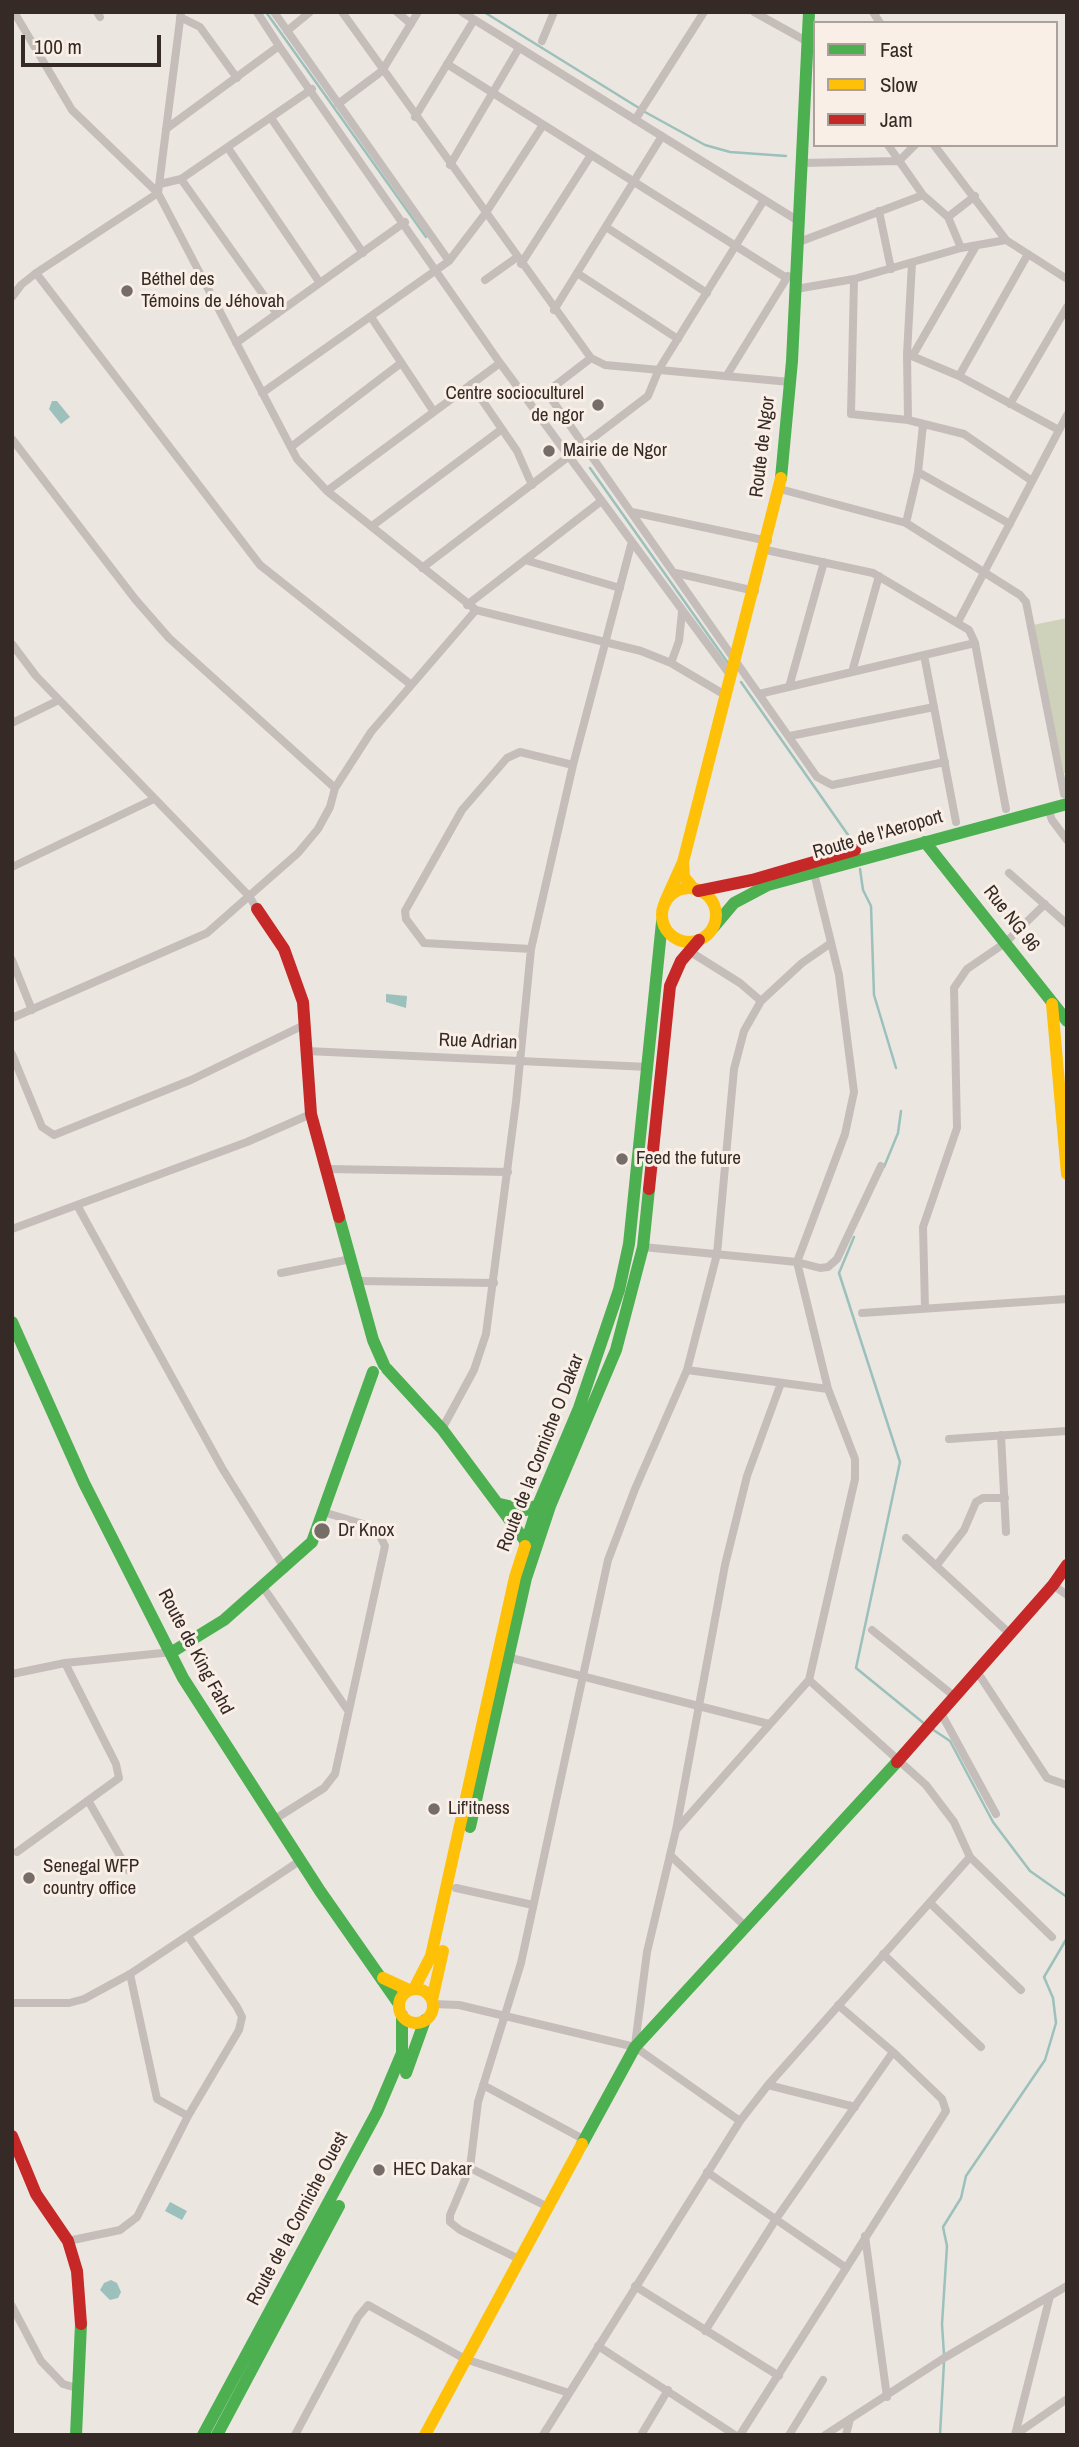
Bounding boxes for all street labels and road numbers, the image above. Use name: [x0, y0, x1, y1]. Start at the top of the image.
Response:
street label: Route de Ngor: [746, 395, 780, 499]
street label: Route de l'Aeroport: [811, 806, 945, 864]
street label: Rue NG 96: [978, 881, 1044, 957]
street label: Rue Adrian: [438, 1029, 518, 1055]
street label: Route de la Corniche O Dakar: [493, 1351, 589, 1555]
street label: Route de King Fahd: [152, 1585, 238, 1719]
street label: Route de la Corniche Ouest: [243, 2128, 353, 2310]

